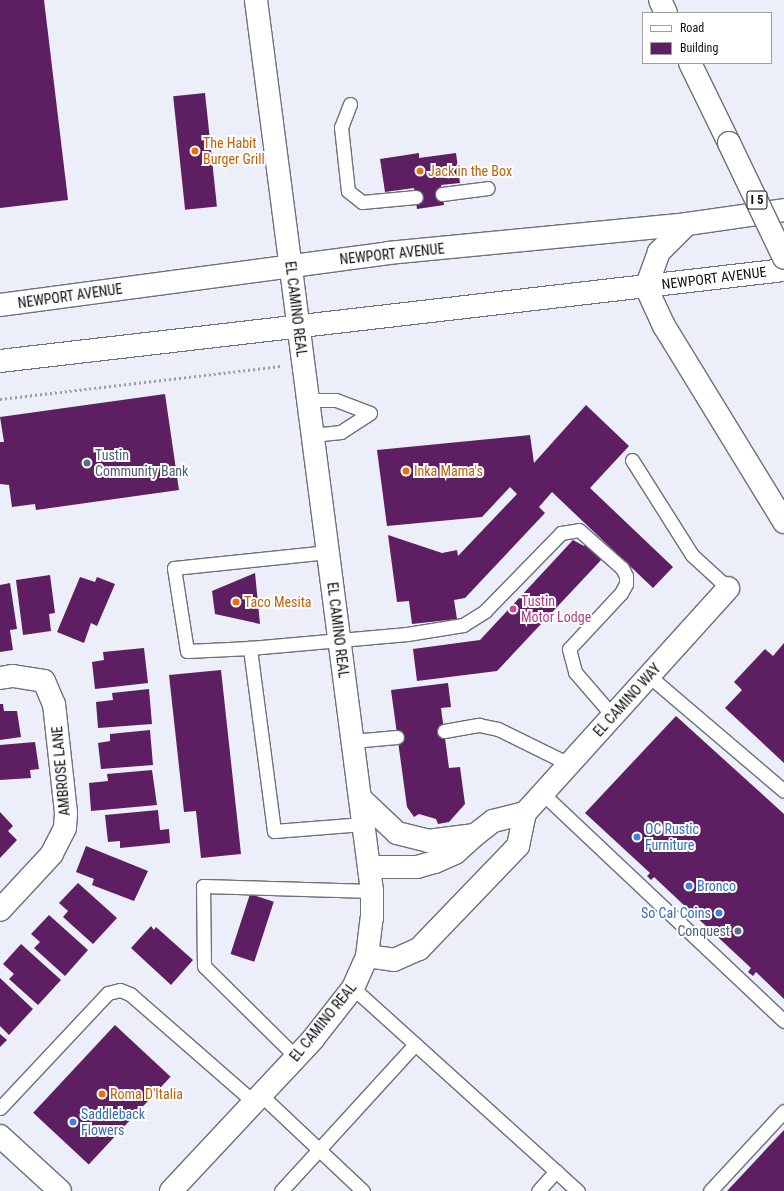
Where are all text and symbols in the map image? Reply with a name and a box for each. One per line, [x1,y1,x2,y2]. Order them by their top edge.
legend [642,12,772,64]
text: Road [680,21,704,35]
text: Building [680,41,718,55]
place label: The Habit Burger Grill [203,135,265,168]
marker: The Habit Burger Grill [190,146,200,156]
place label: Jack in the Box [428,163,512,179]
marker: Jack in the Box [415,166,425,176]
road number: I 5 [746,189,768,211]
street label: NEWPORT AVENUE [339,240,445,268]
street label: EL CAMINO REAL [282,260,310,358]
street label: NEWPORT AVENUE [661,263,767,293]
street label: NEWPORT AVENUE [17,280,123,312]
place label: Tustin Community Bank [95,447,188,480]
marker: Tustin Community Bank [82,458,92,468]
place label: Inka Mama's [414,463,483,479]
marker: Inka Mama's [401,466,411,476]
street label: EL CAMINO REAL [324,581,352,679]
place label: Tustin Motor Lodge [521,593,591,626]
place label: Taco Mesita [244,594,312,610]
marker: Taco Mesita [231,597,241,607]
marker: Tustin Motor Lodge [508,604,518,614]
street label: EL CAMINO WAY [590,660,664,740]
street label: AMBROSE LANE [49,725,73,817]
place label: OC Rustic Furniture [645,821,699,854]
marker: OC Rustic Furniture [632,832,642,842]
place label: Bronco [697,878,736,894]
marker: Bronco [684,881,694,891]
place label: So Cal Coins [641,905,711,921]
marker: So Cal Coins [714,908,724,918]
place label: Conquest [677,923,730,939]
marker: Conquest [733,926,743,936]
street label: EL CAMINO REAL [286,979,360,1065]
place label: Roma D'Italia [110,1086,183,1102]
marker: Roma D'Italia [97,1089,107,1099]
place label: Saddleback Flowers [81,1106,145,1138]
marker: Saddleback Flowers [68,1117,78,1127]

